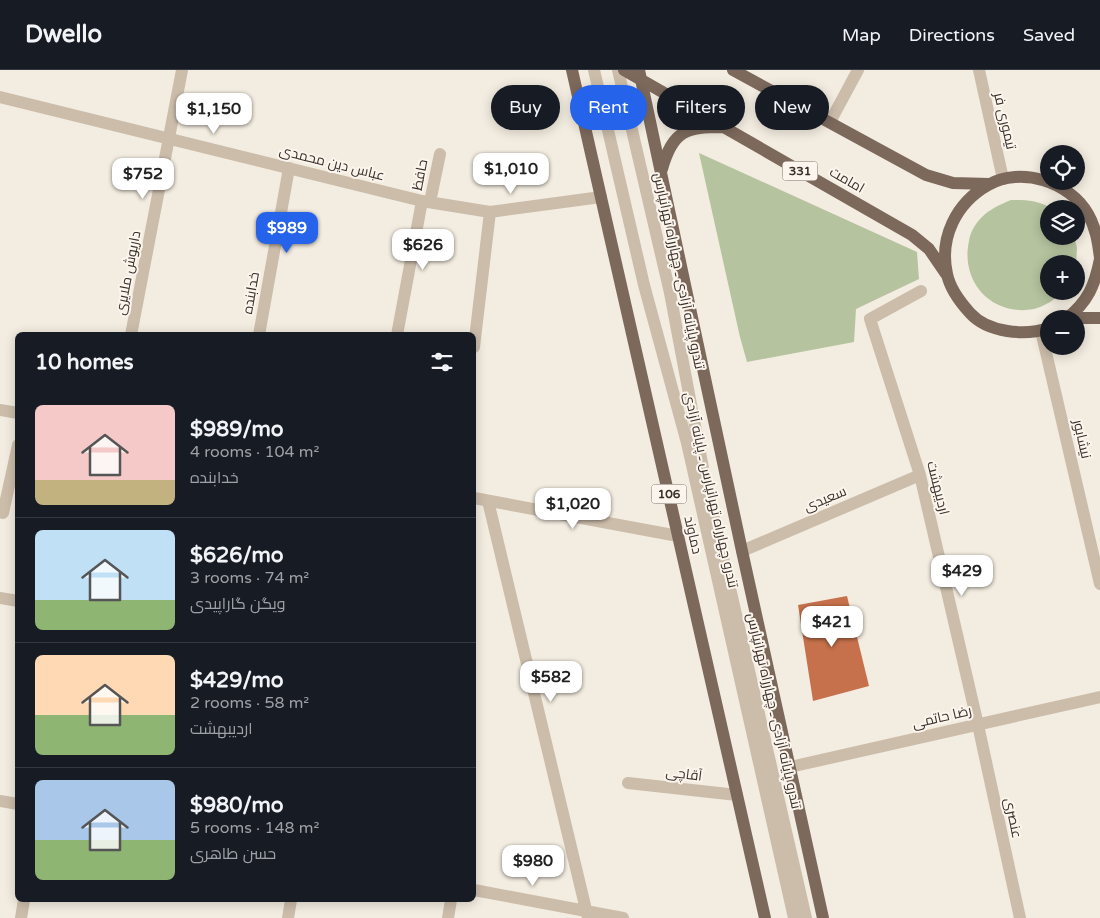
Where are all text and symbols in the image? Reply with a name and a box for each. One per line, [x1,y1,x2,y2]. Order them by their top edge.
text: Dwello [25,20,102,49]
text: Map [842,24,881,46]
text: Directions [909,24,995,46]
text: Saved [1023,24,1075,46]
chip: Buy [491,85,560,130]
chip: Rent [570,85,647,130]
chip: Filters [657,85,745,130]
chip: New [755,85,829,130]
street label: تیموری فر [990,90,1020,151]
pin: $1,150 [173,92,255,135]
text: $1,150 [187,99,241,119]
street label: عباس دین محمدی [278,142,386,184]
map controls [1040,145,1085,355]
button: locate [1040,145,1085,190]
pin: $1,010 [470,152,552,195]
pin: $752 [113,158,173,200]
street label: حافظ [409,158,431,192]
text: $1,010 [484,159,538,179]
road number: 331 [782,162,818,180]
street label: امامت [827,163,867,197]
text: $752 [123,164,163,184]
street label: تندرو پایانه آزادی ـ چهارراه تهرانپارس [649,171,708,371]
button: layers [1040,200,1085,245]
pin: $989 [257,212,317,254]
text: $989 [267,218,307,238]
pin: $626 [393,228,453,271]
street label: داریوش ملایری [111,229,145,317]
text: $626 [403,235,443,255]
button: + [1040,255,1085,300]
street label: خدابنده [239,271,263,315]
button: − [1040,310,1085,355]
icon: filters [428,348,456,376]
text: 10 homes [35,350,134,375]
street label: تندرو چهارراه تهرانپارس ـ پایانه آزادی [679,390,742,590]
text: $989/mo [190,417,284,442]
street label: نیشابور [1069,417,1095,460]
icon: home [75,425,135,485]
text: 4 rooms · 104 m² [190,442,319,462]
street label: اردیبهشت [923,459,953,517]
text: خدابنده [190,468,239,488]
street label: سعیدی [801,482,849,516]
road number: 106 [652,484,686,504]
pin: $1,020 [532,488,614,530]
text: $1,020 [546,494,600,514]
street label: دماوند [680,514,706,556]
text: $626/mo [190,543,284,568]
icon: home [75,550,135,610]
pin: $429 [932,554,992,597]
text: $429 [942,561,982,581]
text: 3 rooms · 74 m² [190,568,309,588]
text: ویگن گاراپیدی [190,594,286,614]
pin: $421 [802,606,862,648]
street label: تندرو پایانه آزادی ـ چهارراه تهرانپارس [742,611,805,811]
text: $421 [812,612,852,632]
pin: $582 [521,660,581,703]
text: $582 [531,667,571,687]
text: $429/mo [190,668,284,693]
icon: home [75,675,135,735]
text: 2 rooms · 58 m² [190,693,309,713]
street label: رضا حاتمی [911,702,973,732]
text: اردیبهشت [190,719,253,739]
street label: آقاچی [665,763,703,786]
text: $980/mo [190,793,284,818]
street label: عنصری [1000,796,1026,840]
icon: home [75,800,135,860]
text: 5 rooms · 148 m² [190,818,319,838]
text: حسن طاهری [190,844,276,864]
pin: $980 [503,844,563,887]
text: $980 [513,851,553,871]

